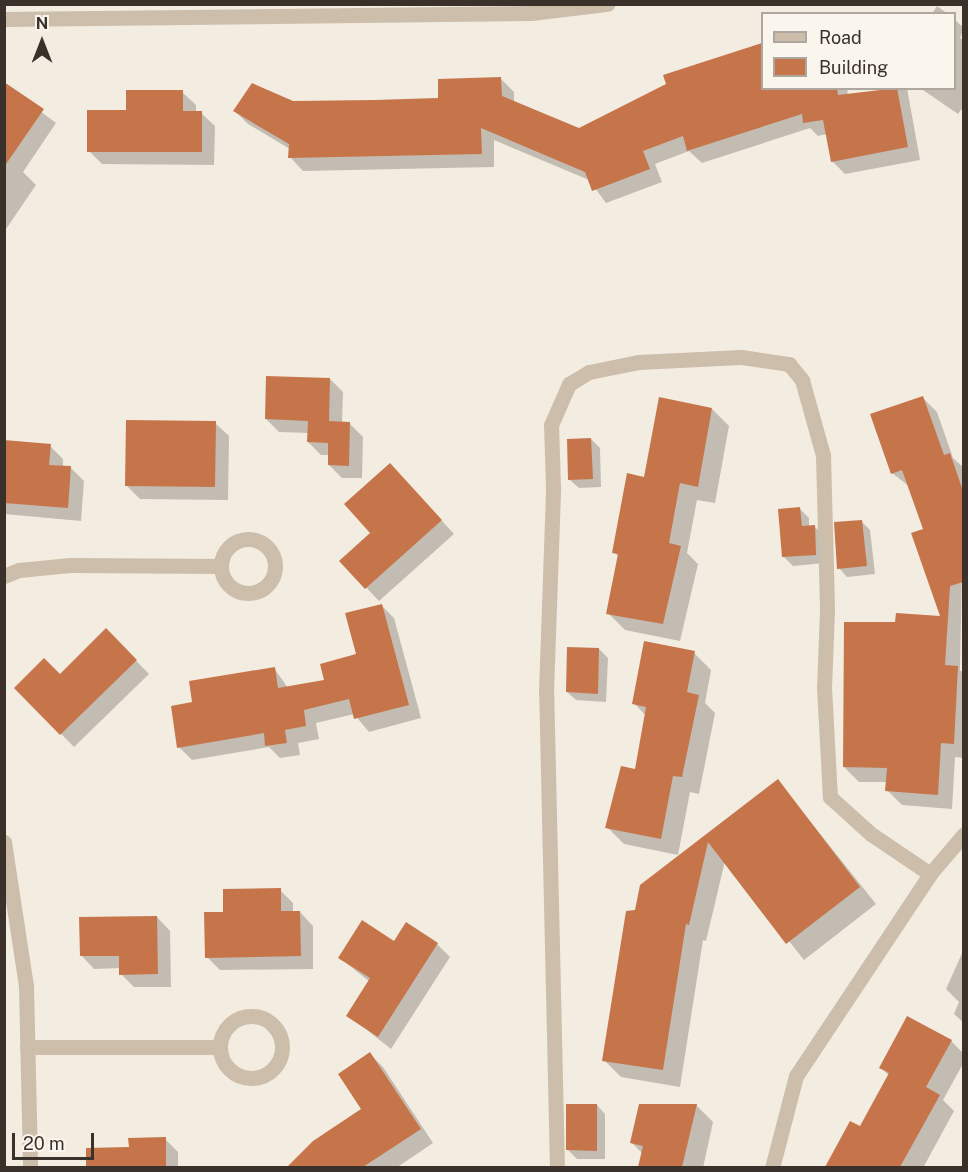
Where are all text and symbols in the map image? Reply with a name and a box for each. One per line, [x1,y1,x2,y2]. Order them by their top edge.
north arrow [12,12,72,72]
legend [761,12,956,90]
text: N [36,14,48,33]
text: Road [819,27,862,48]
text: Building [819,57,888,78]
scale bar [15,1121,98,1159]
text: 20 m [23,1133,65,1154]

